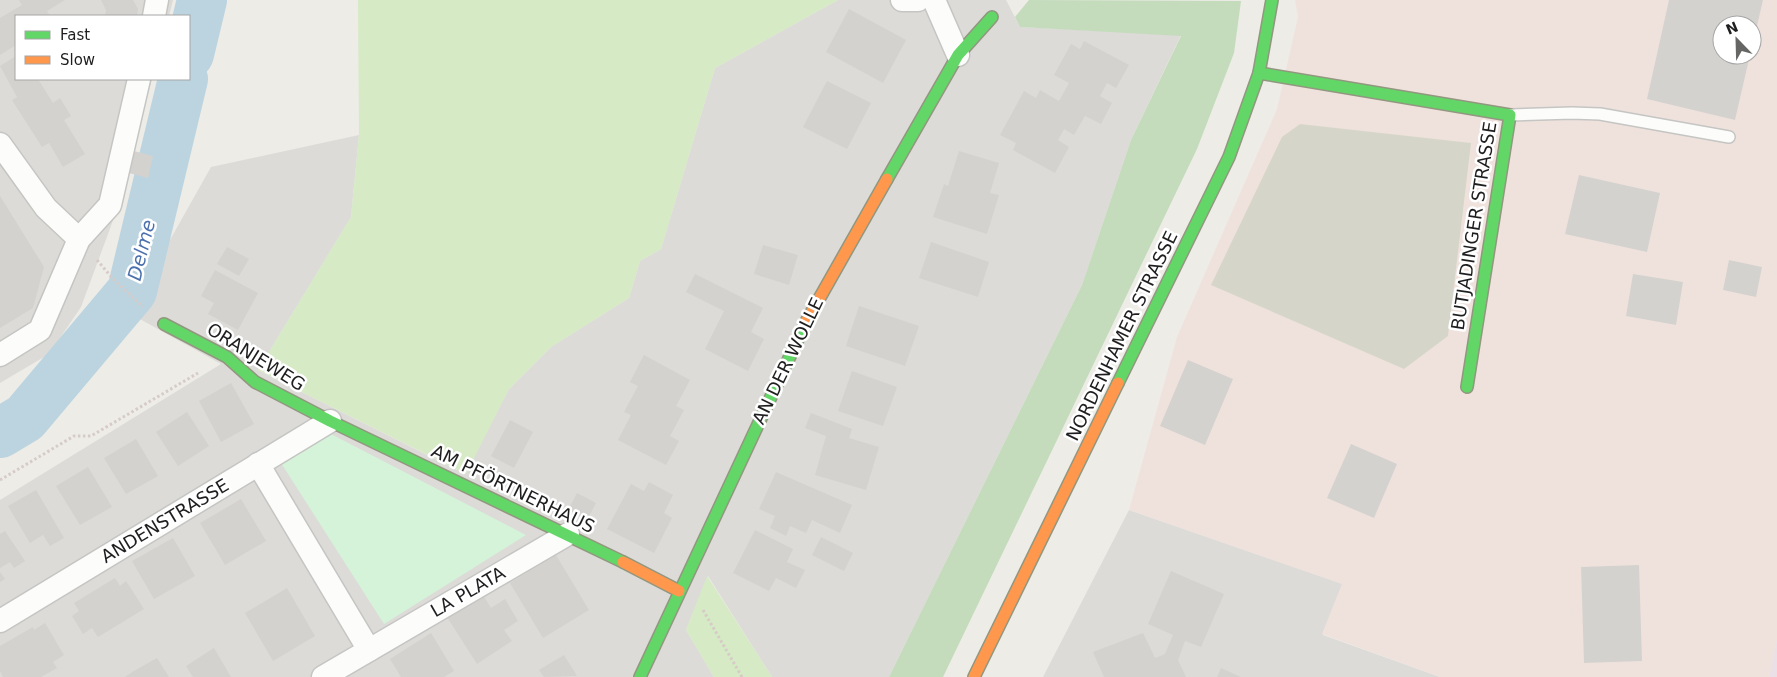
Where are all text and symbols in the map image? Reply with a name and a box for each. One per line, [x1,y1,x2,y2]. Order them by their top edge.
legend [15,15,190,80]
north arrow [1712,15,1762,65]
text: N [1723,18,1740,38]
text: Fast [60,26,90,44]
text: Slow [60,51,95,69]
street label: BUTJADINGER STRASSE [1447,120,1500,332]
water label: Delme [123,217,159,283]
street label: NORDENHAMER STRASSE [1062,228,1182,444]
street label: AN DER WOLLE [748,294,827,428]
street label: ORANJEWEG [203,318,309,395]
street label: AM PFÖRTNERHAUS [428,440,598,537]
street label: ANDENSTRASSE [97,474,232,567]
street label: LA PLATA [427,561,509,621]

